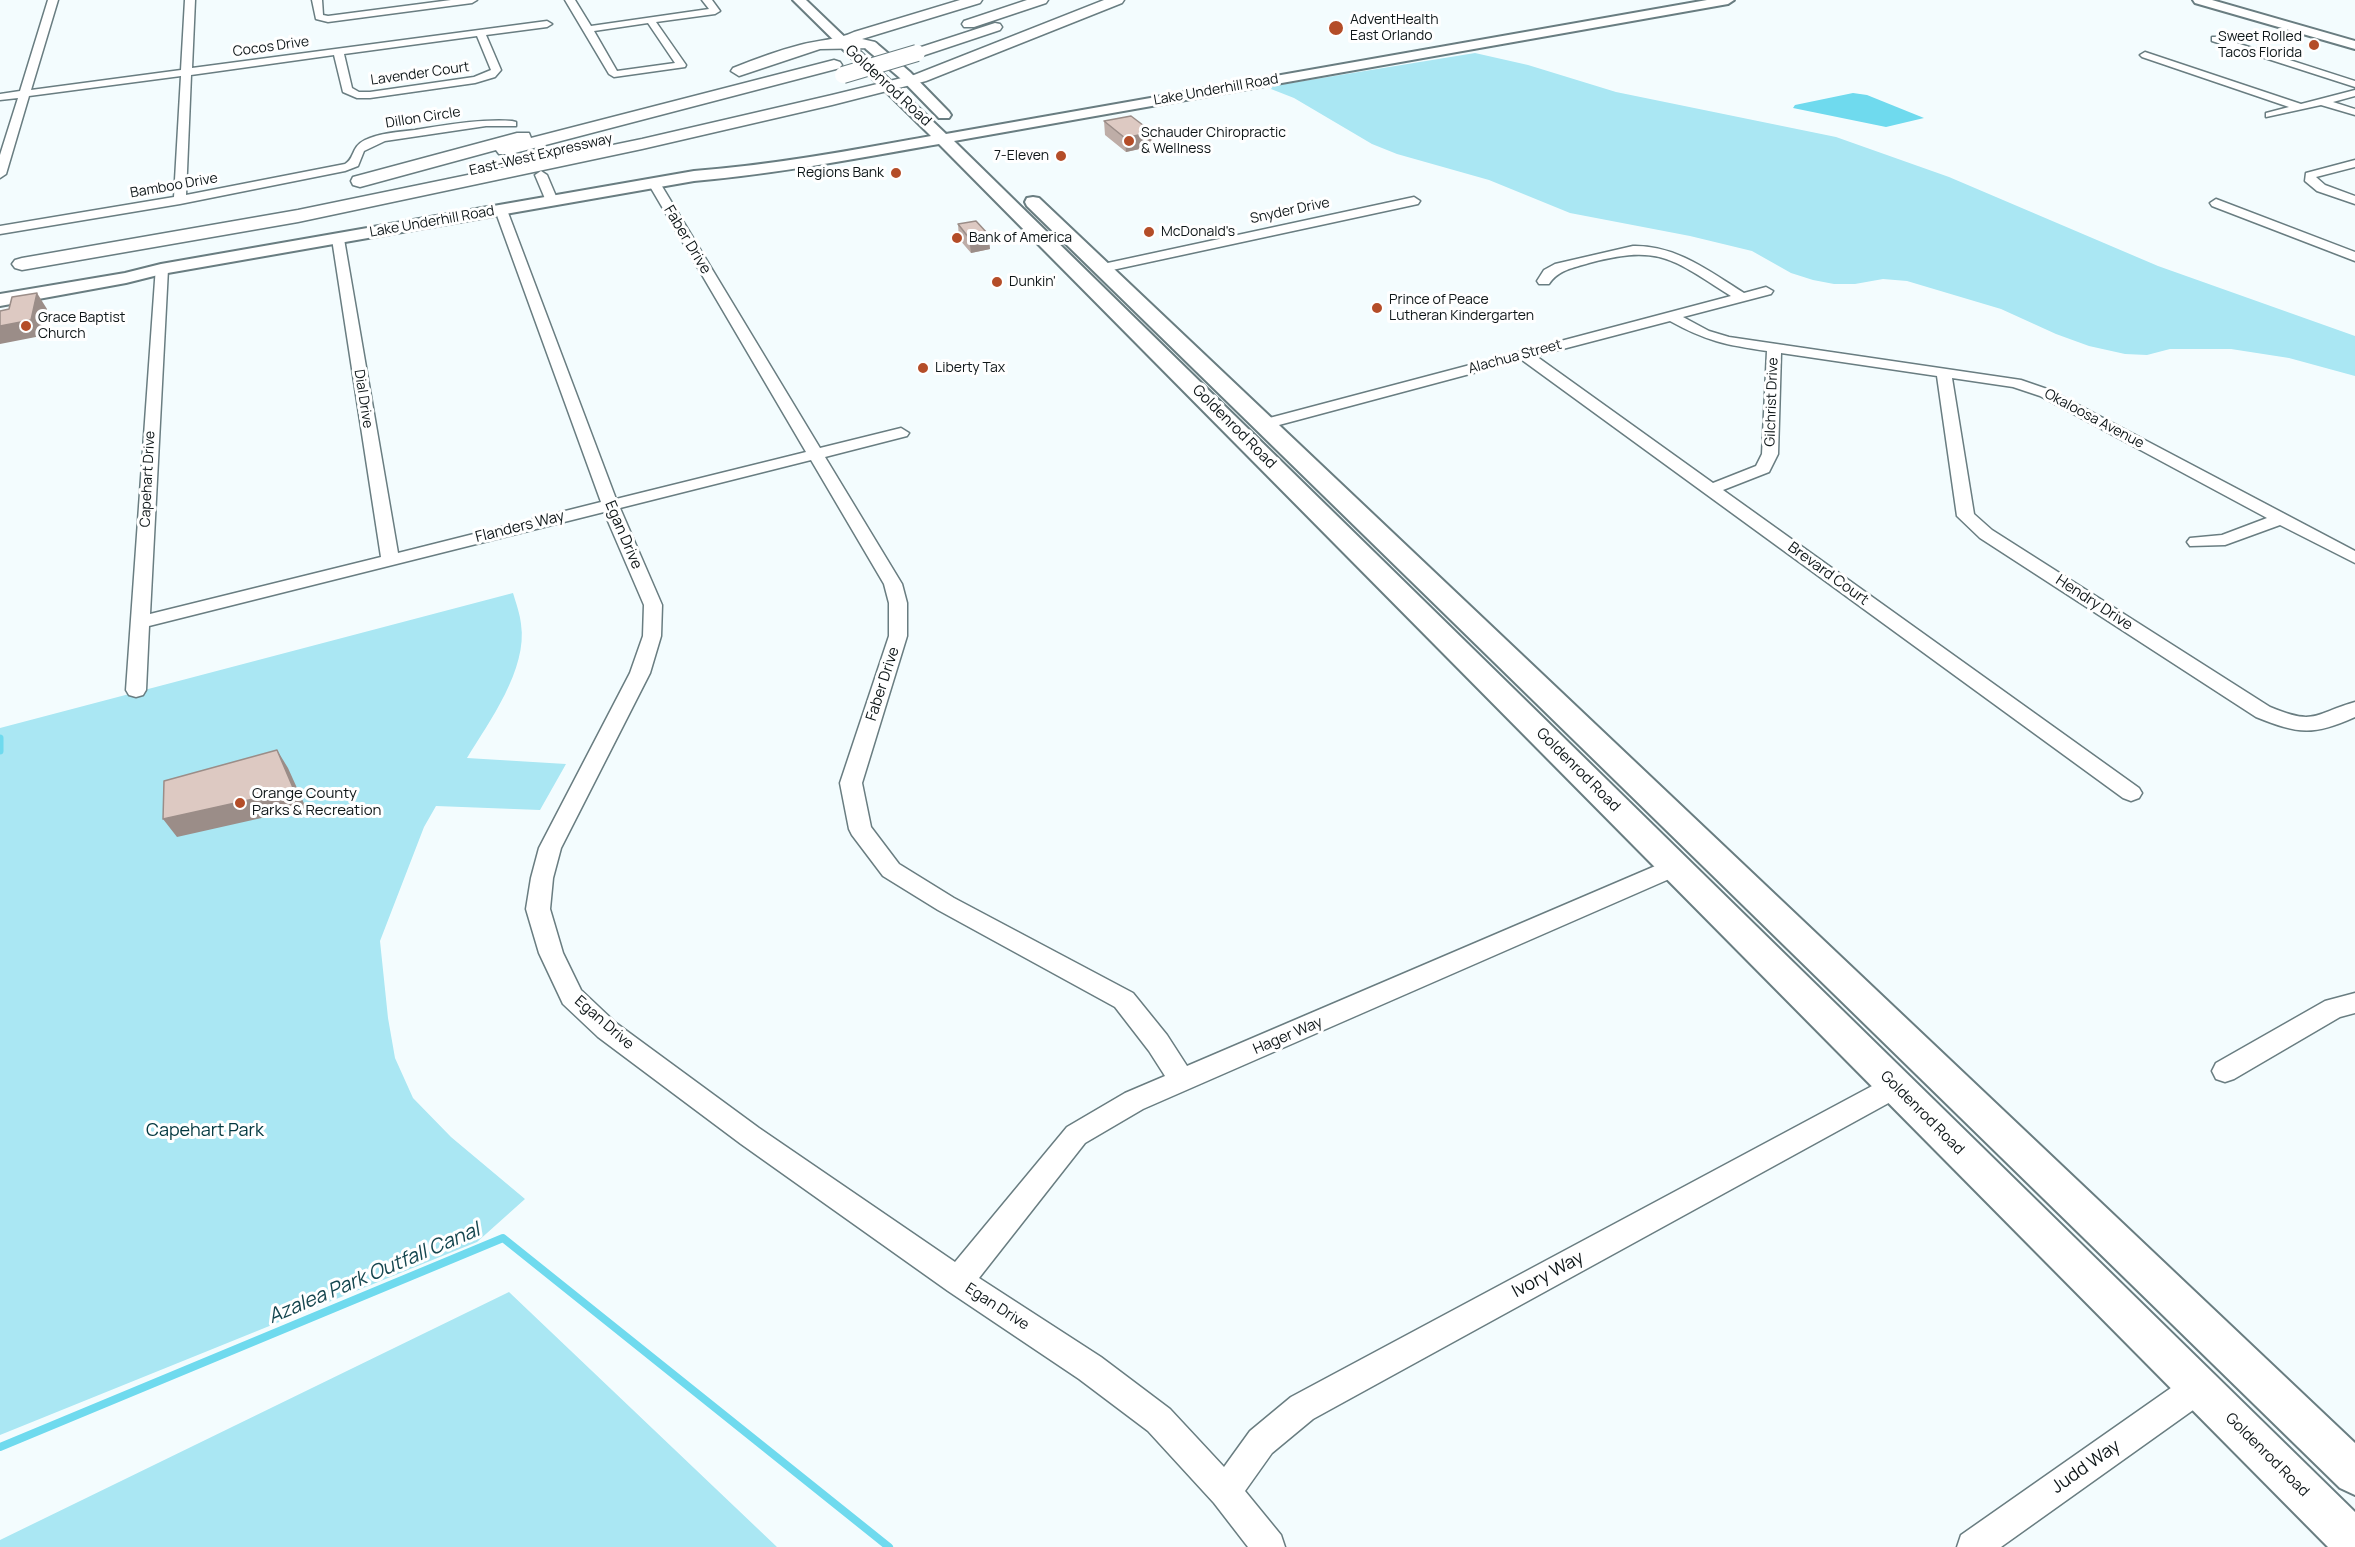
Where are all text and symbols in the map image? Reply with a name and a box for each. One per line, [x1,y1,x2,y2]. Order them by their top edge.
place label: AdventHealth East Orlando [1350,12,1438,44]
marker: AdventHealth East Orlando [1327,19,1345,37]
place label: Sweet Rolled Tacos Florida [2218,29,2302,62]
street label: Cocos Drive [232,33,310,61]
marker: Sweet Rolled Tacos Florida [2307,38,2321,52]
street label: Goldenrod Road [841,42,935,130]
street label: Lavender Court [370,59,470,89]
street label: Lake Underhill Road [1152,71,1280,109]
street label: Dillon Circle [384,104,462,132]
place label: Schauder Chiropractic & Wellness [1141,125,1286,158]
street label: East-West Expressway [468,130,614,180]
marker: Schauder Chiropractic & Wellness [1122,134,1136,148]
place label: 7-Eleven [994,148,1049,164]
marker: 7-Eleven [1054,149,1068,163]
place label: Regions Bank [797,165,884,181]
marker: Regions Bank [889,166,903,180]
street label: Bamboo Drive [129,170,219,202]
street label: Snyder Drive [1249,194,1331,228]
street label: Faber Drive [660,202,714,278]
street label: Lake Underhill Road [368,203,496,241]
place label: McDonald's [1161,224,1235,240]
marker: McDonald's [1142,225,1156,239]
place label: Bank of America [969,230,1072,246]
marker: Bank of America [950,231,964,245]
place label: Dunkin' [1009,274,1056,290]
marker: Dunkin' [990,275,1004,289]
place label: Prince of Peace Lutheran Kindergarten [1389,292,1534,324]
marker: Prince of Peace Lutheran Kindergarten [1370,301,1384,315]
place label: Grace Baptist Church [38,310,125,342]
marker: Grace Baptist Church [19,319,33,333]
street label: Alachua Street [1466,336,1564,378]
street label: Gilchrist Drive [1762,357,1782,447]
place label: Liberty Tax [935,360,1005,376]
marker: Liberty Tax [916,361,930,375]
street label: Dial Drive [350,368,376,430]
street label: Goldenrod Road [1188,381,1280,473]
street label: Okaloosa Avenue [2041,386,2147,452]
street label: Capehart Drive [137,430,159,528]
street label: Egan Drive [601,498,645,572]
street label: Flanders Way [474,507,566,547]
street label: Brevard Court [1784,539,1872,609]
street label: Hendry Drive [2052,572,2136,634]
street label: Faber Drive [863,645,903,723]
street label: Goldenrod Road [1532,724,1624,816]
place label: Orange County Parks & Recreation [252,785,381,820]
marker: Orange County Parks & Recreation [233,796,247,810]
street label: Egan Drive [571,992,637,1054]
street label: Hager Way [1251,1013,1325,1059]
street label: Goldenrod Road [1876,1067,1968,1159]
park label: Capehart Park [146,1120,264,1142]
water label: Azalea Park Outfall Canal [265,1218,483,1330]
street label: Ivory Way [1508,1247,1588,1303]
street label: Egan Drive [962,1280,1032,1334]
street label: Goldenrod Road [2221,1409,2313,1501]
street label: Judd Way [2047,1436,2125,1498]

